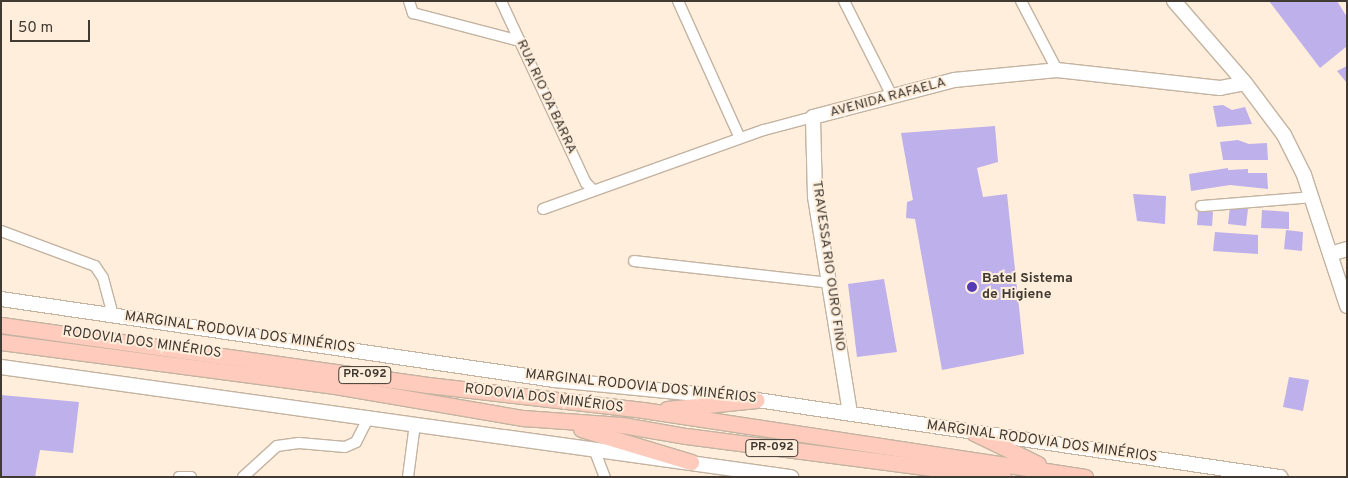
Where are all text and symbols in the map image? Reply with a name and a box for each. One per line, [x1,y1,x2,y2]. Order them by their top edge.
scale bar [12,10,92,42]
text: 50 m [18,19,53,38]
street label: RUA RIO DA BARRA [512,37,580,157]
street label: AVENIDA RAFAELA [828,74,948,122]
street label: TRAVESSA RIO OURO FINO [808,179,848,353]
place label: Batel Sistema de Higiene [982,271,1073,304]
marker: Batel Sistema de Higiene [966,281,978,293]
street label: MARGINAL RODOVIA DOS MINÉRIOS [123,308,357,358]
street label: RODOVIA DOS MINÉRIOS [61,324,223,362]
road number: PR-092 [338,366,392,384]
street label: MARGINAL RODOVIA DOS MINÉRIOS [524,366,758,408]
street label: RODOVIA DOS MINÉRIOS [463,381,625,417]
street label: MARGINAL RODOVIA DOS MINÉRIOS [925,417,1159,467]
road number: PR-092 [744,438,800,458]

